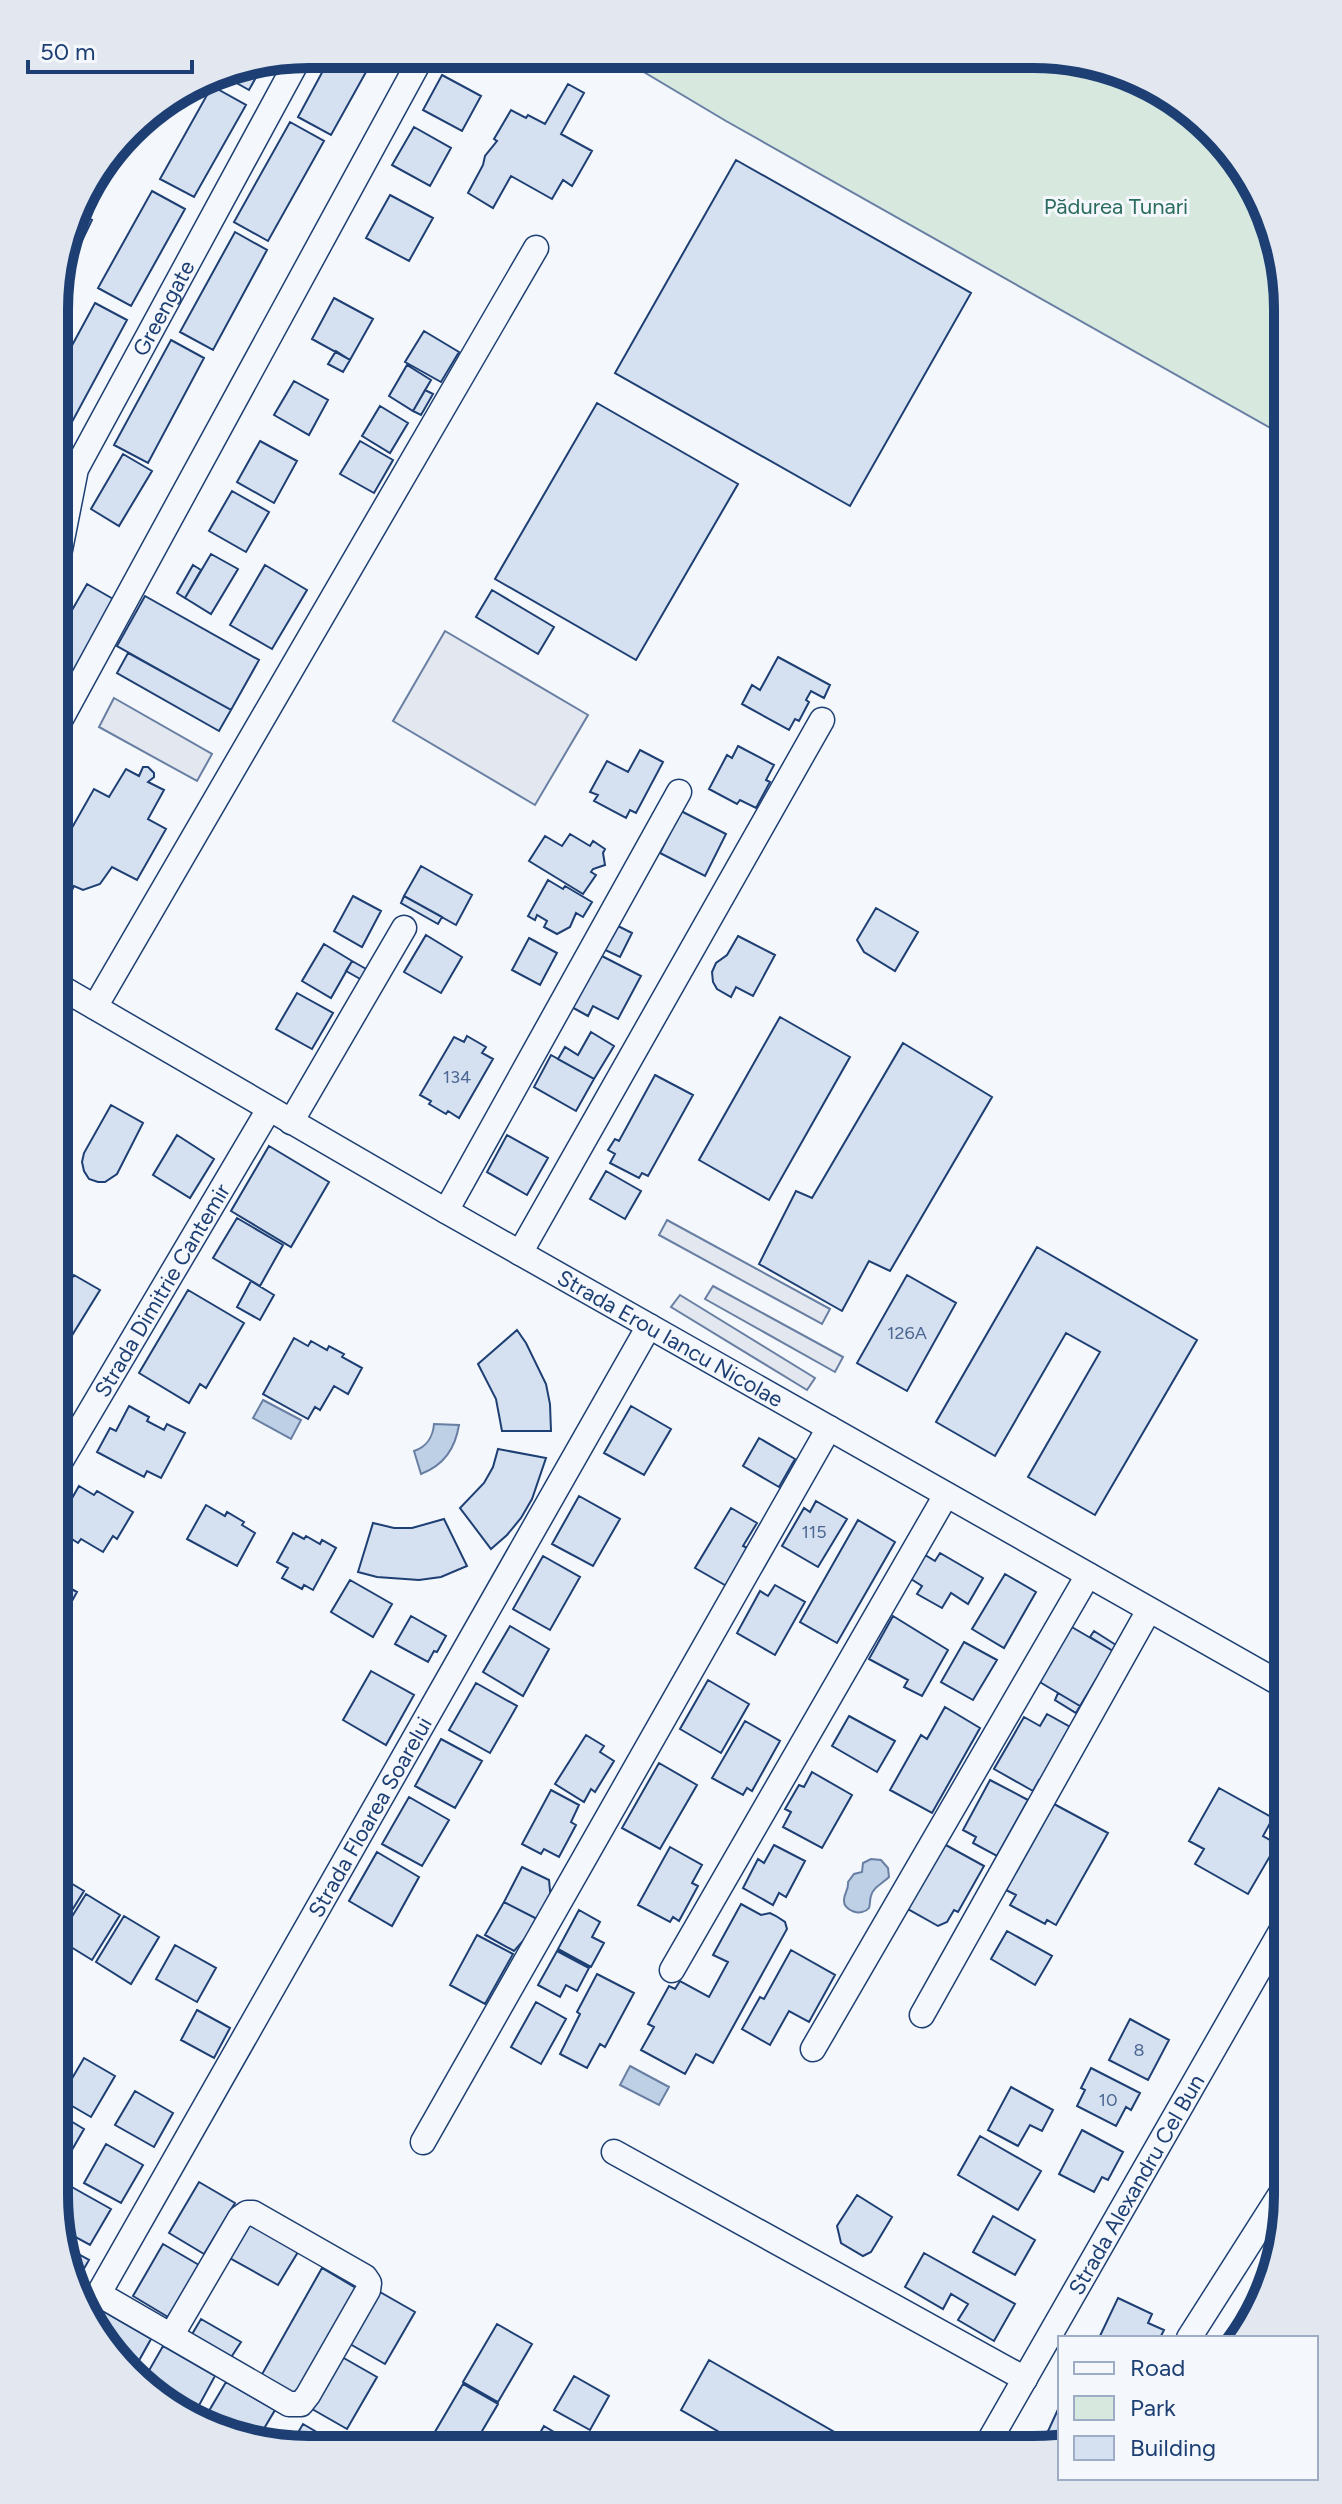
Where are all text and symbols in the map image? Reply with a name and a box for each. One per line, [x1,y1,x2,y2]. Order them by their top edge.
scale bar [28,24,192,74]
text: 50 m [40,37,96,66]
park label: Pădurea Tunari [1044,193,1188,220]
street label: Greengate [127,256,201,361]
house number: 134 [443,1066,471,1088]
street label: Strada Dimitrie Cantemir [89,1178,236,1402]
street label: Strada Erou Iancu Nicolae [553,1264,788,1413]
house number: 126A [887,1322,927,1344]
house number: 115 [801,1521,827,1543]
street label: Strada Floarea Soarelui [303,1712,438,1922]
house number: 8 [1133,2039,1145,2061]
street label: Strada Alexandru Cel Bun [1063,2070,1210,2300]
house number: 10 [1099,2089,1117,2111]
legend [1058,2336,1318,2480]
text: Road [1130,2353,1185,2382]
text: Park [1130,2393,1176,2422]
text: Building [1130,2433,1216,2462]

